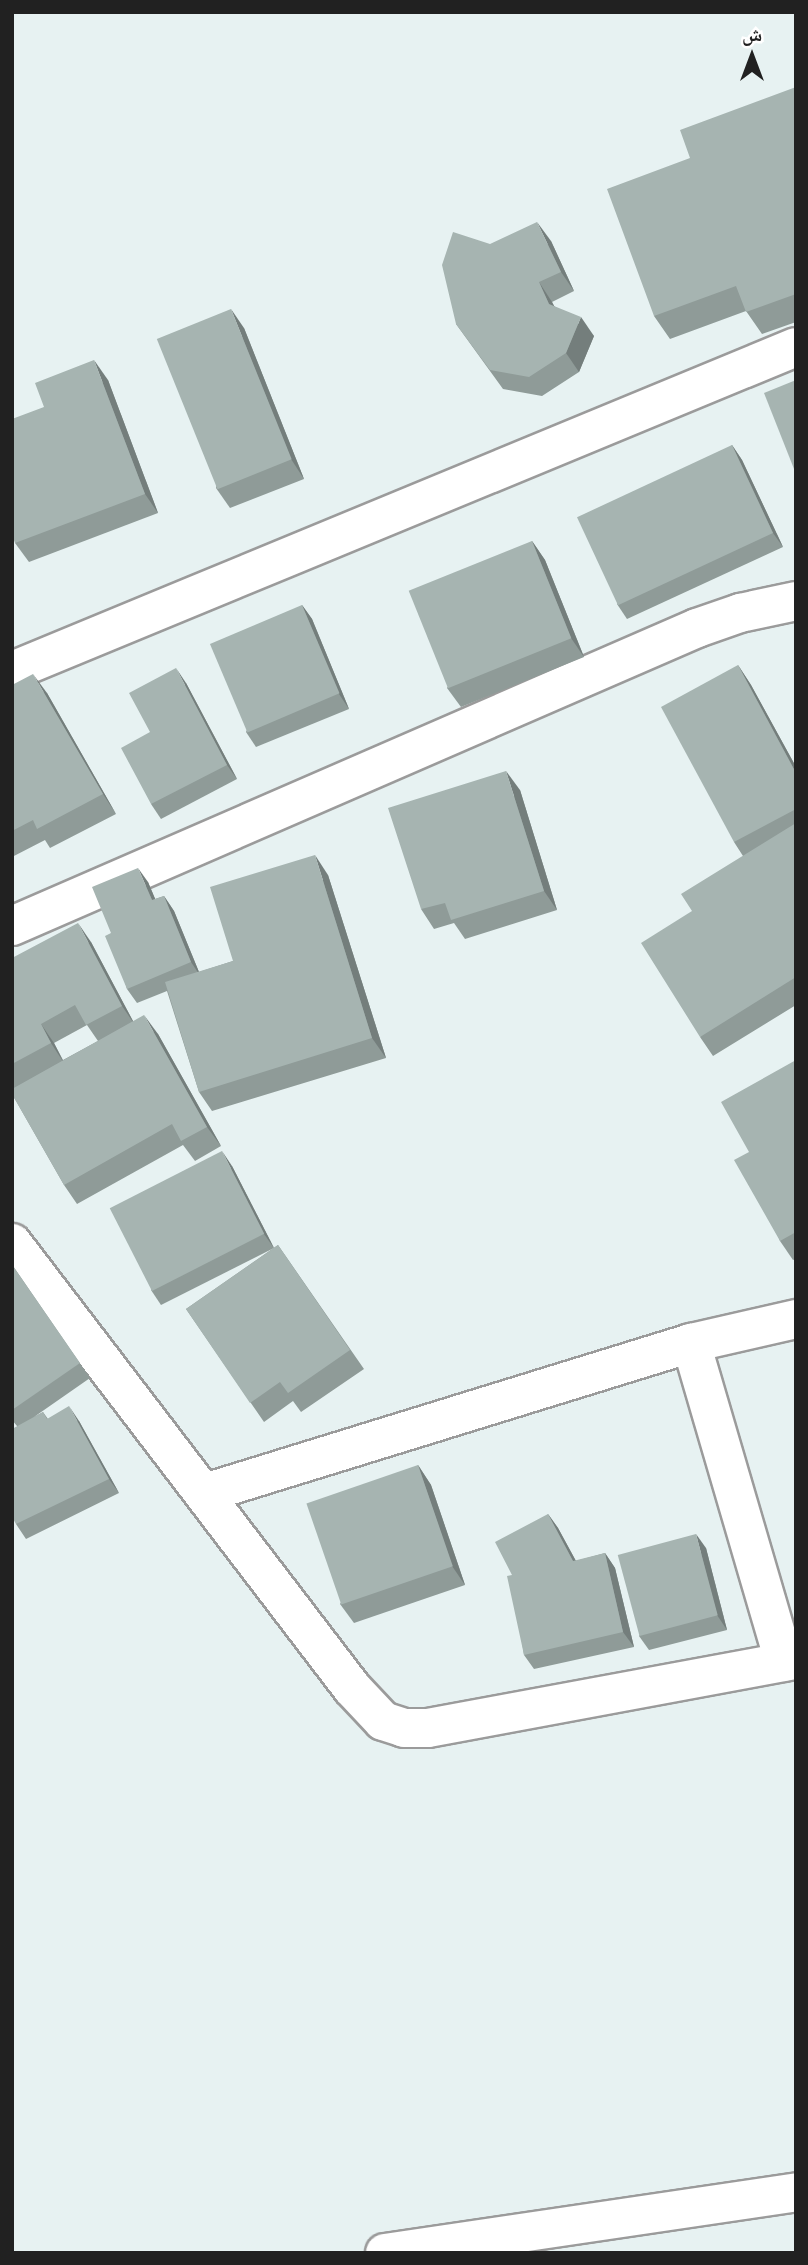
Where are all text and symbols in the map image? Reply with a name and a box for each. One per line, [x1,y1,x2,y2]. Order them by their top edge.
north arrow [717,21,787,91]
text: ش [742,23,762,46]

